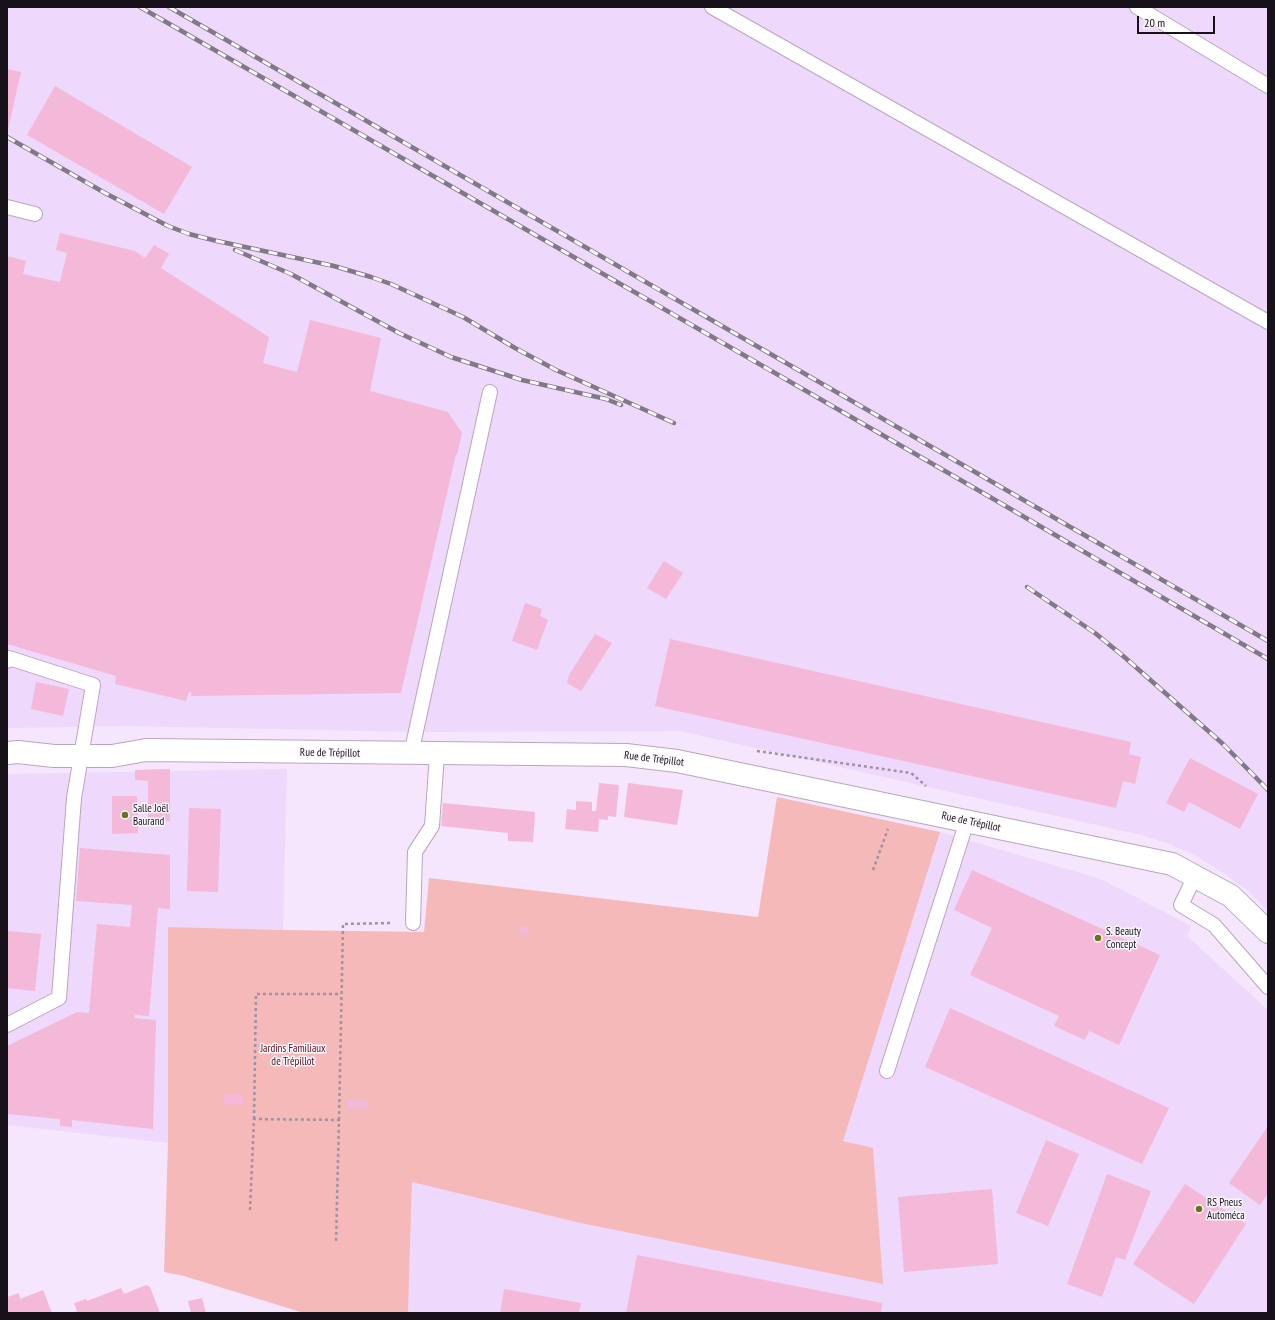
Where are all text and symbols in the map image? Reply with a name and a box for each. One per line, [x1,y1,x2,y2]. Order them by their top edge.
scale bar [1139,8,1217,34]
text: 20 m [1144,15,1165,30]
street label: Rue de Trépillot [300,746,360,760]
street label: Rue de Trépillot [623,749,685,769]
place label: Salle Joël Baurand [133,802,169,828]
street label: Rue de Trépillot [940,809,1002,835]
marker: Salle Joël Baurand [120,810,130,820]
place label: S. Beauty Concept [1106,925,1141,951]
marker: S. Beauty Concept [1093,933,1103,943]
park label: Jardins Familiaux de Trépillot [260,1042,326,1068]
place label: RS Pneus Automéca [1207,1196,1245,1222]
marker: RS Pneus Automéca [1194,1204,1204,1214]

